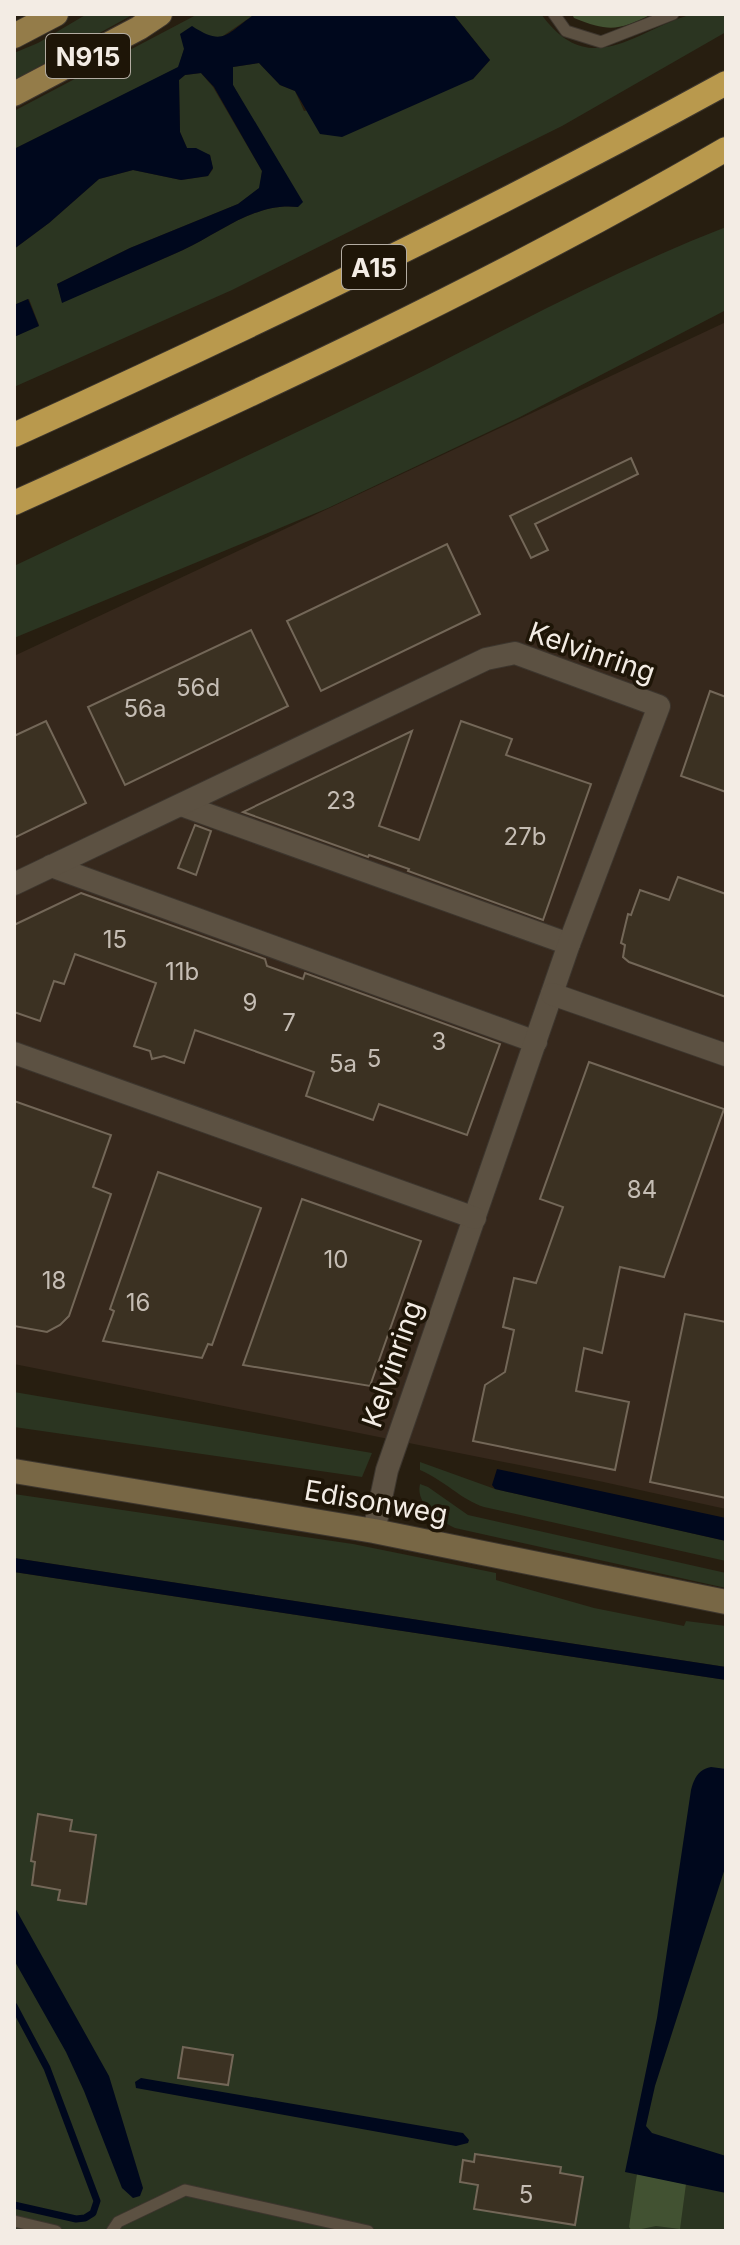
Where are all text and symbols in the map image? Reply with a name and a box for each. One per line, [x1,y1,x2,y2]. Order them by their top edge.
road number: N915 [46,34,130,78]
road number: A15 [342,245,406,289]
street label: Kelvinring [524,615,660,689]
house number: 56d [176,673,220,702]
house number: 56a [124,694,166,723]
house number: 23 [326,786,356,815]
house number: 27b [504,822,546,851]
house number: 15 [103,925,127,954]
house number: 11b [165,957,199,986]
house number: 9 [243,988,257,1017]
house number: 7 [282,1008,296,1037]
house number: 3 [432,1027,446,1056]
house number: 5 [367,1044,381,1073]
house number: 5a [329,1049,357,1078]
house number: 84 [627,1175,657,1204]
house number: 10 [324,1245,348,1274]
house number: 18 [42,1266,66,1295]
house number: 16 [126,1288,150,1317]
street label: Kelvinring [355,1296,429,1432]
street label: Edisonweg [302,1473,450,1531]
house number: 5 [519,2180,533,2209]

